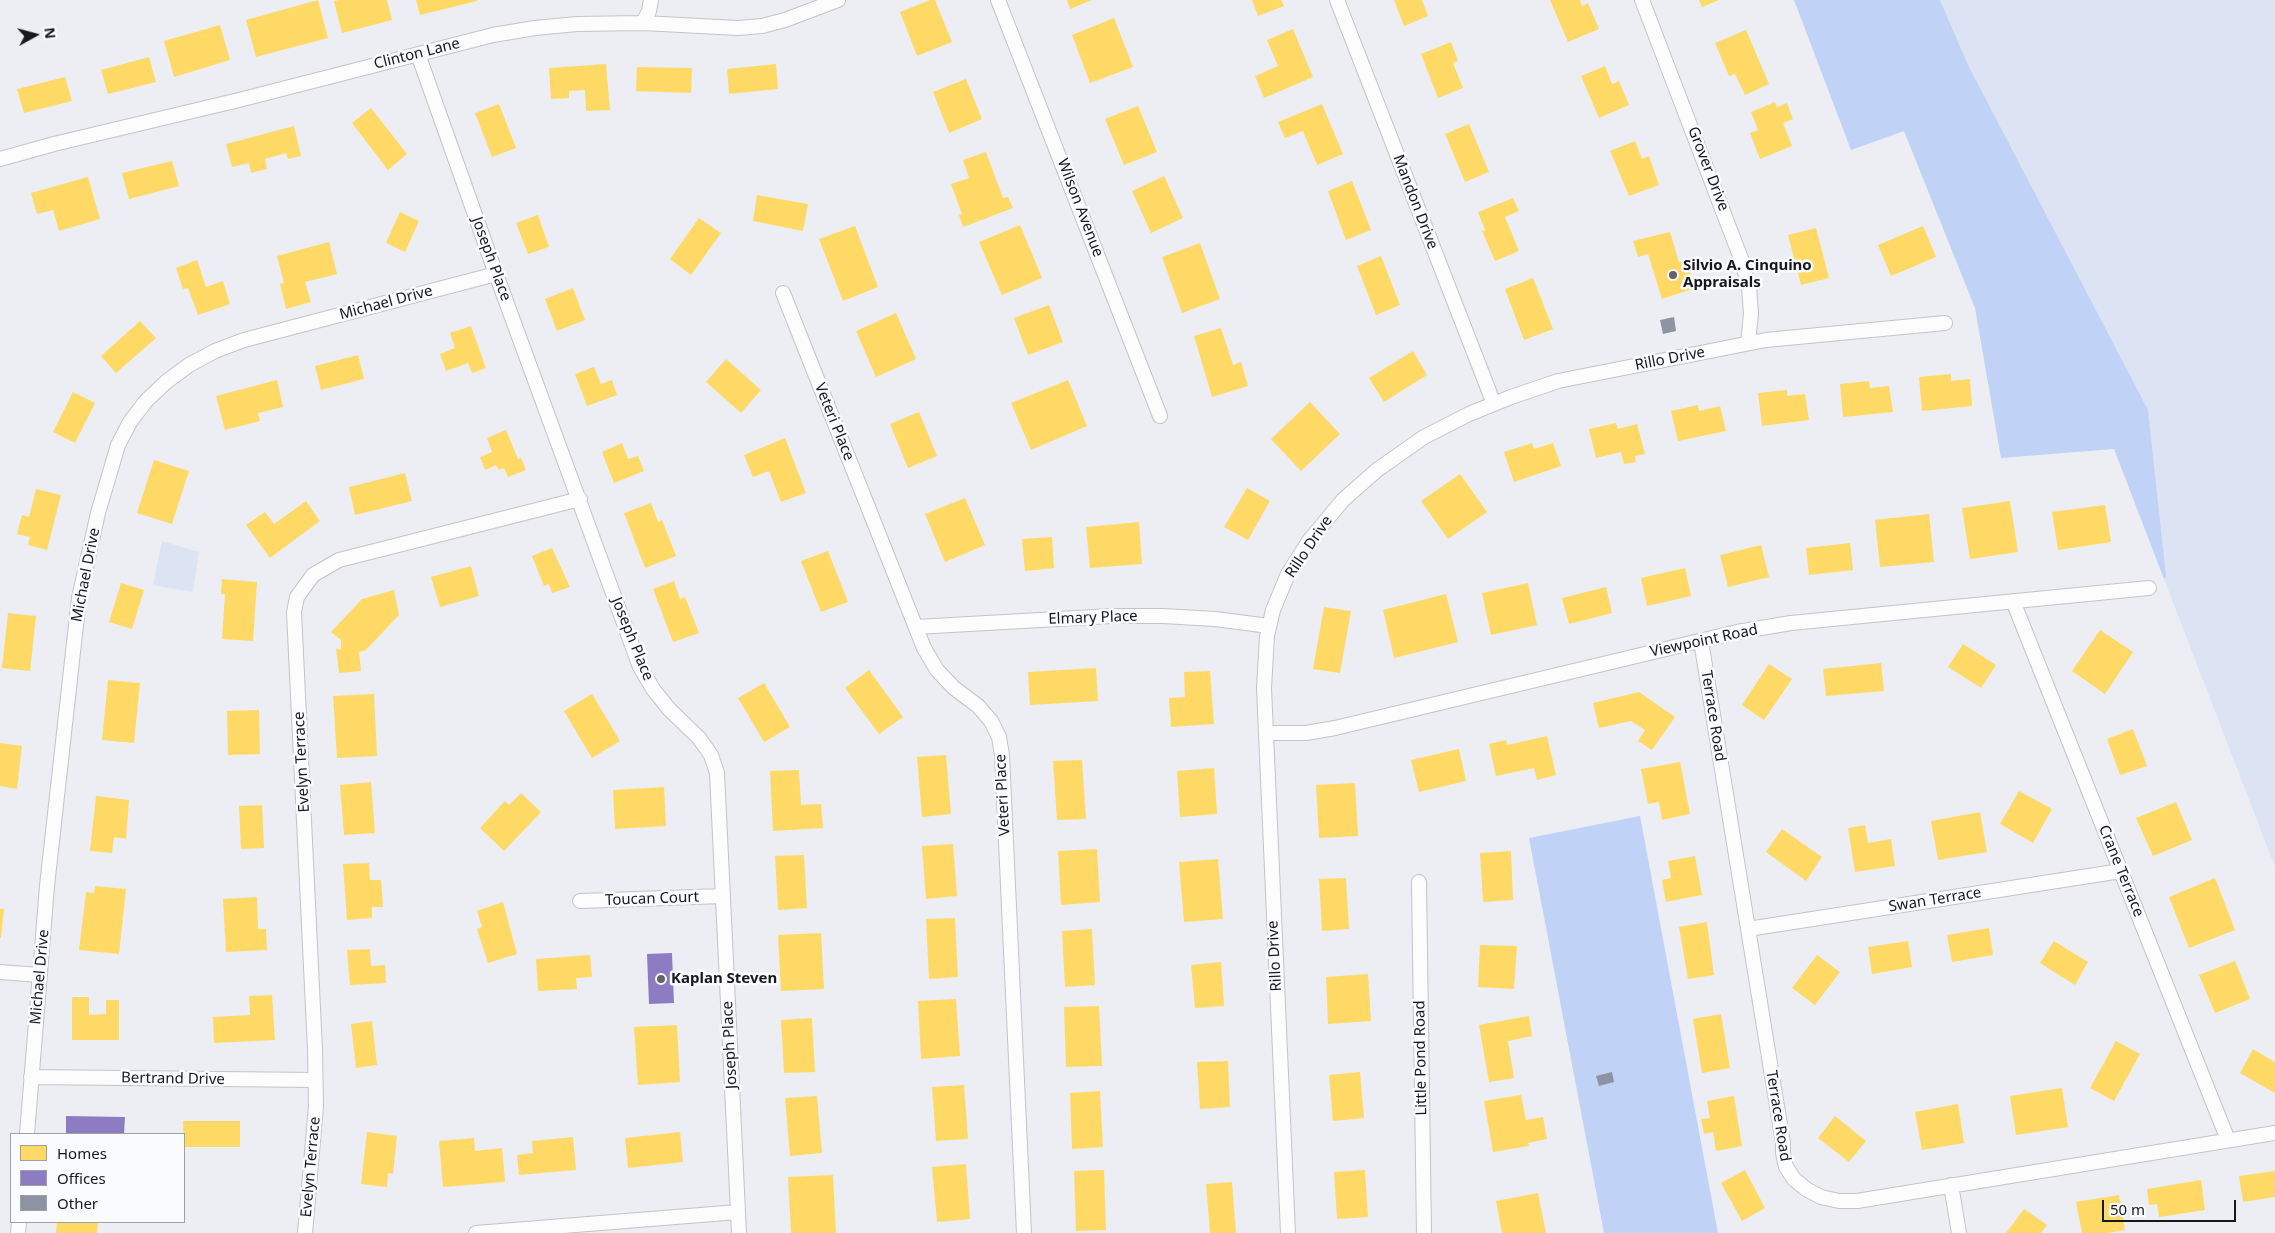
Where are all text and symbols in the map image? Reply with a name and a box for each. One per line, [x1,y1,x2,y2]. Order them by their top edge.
north arrow [10,10,60,60]
text: N [40,26,61,40]
street label: Clinton Lane [372,35,462,73]
street label: Grover Drive [1684,124,1732,214]
street label: Mandon Drive [1389,152,1441,252]
street label: Wilson Avenue [1053,156,1107,260]
street label: Joseph Place [467,214,515,304]
place label: Silvio A. Cinquino Appraisals [1683,257,1812,292]
marker: Silvio A. Cinquino Appraisals [1667,269,1679,281]
street label: Michael Drive [337,282,435,324]
street label: Rillo Drive [1633,343,1707,375]
street label: Veteri Place [810,381,858,463]
street label: Rillo Drive [1282,513,1336,581]
street label: Michael Drive [68,526,104,624]
street label: Joseph Place [607,595,657,683]
street label: Elmary Place [1048,607,1138,629]
street label: Viewpoint Road [1649,621,1759,661]
street label: Terrace Road [1697,669,1729,763]
street label: Evelyn Terrace [290,711,314,813]
street label: Veteri Place [992,754,1014,836]
street label: Crane Terrace [2094,823,2148,919]
street label: Swan Terrace [1887,884,1983,916]
street label: Toucan Court [605,888,699,910]
street label: Rillo Drive [1264,920,1286,992]
street label: Michael Drive [27,929,53,1025]
place label: Kaplan Steven [671,970,777,988]
marker: Kaplan Steven [655,973,667,985]
street label: Joseph Place [719,1000,741,1090]
street label: Little Pond Road [1411,1000,1431,1116]
street label: Bertrand Drive [121,1069,225,1089]
street label: Terrace Road [1762,1069,1794,1163]
street label: Evelyn Terrace [298,1116,324,1218]
legend [10,1133,185,1223]
text: Homes [57,1143,107,1163]
text: Offices [57,1168,106,1188]
scale bar [2105,1190,2239,1222]
text: Other [57,1193,98,1213]
text: 50 m [2110,1199,2145,1219]

